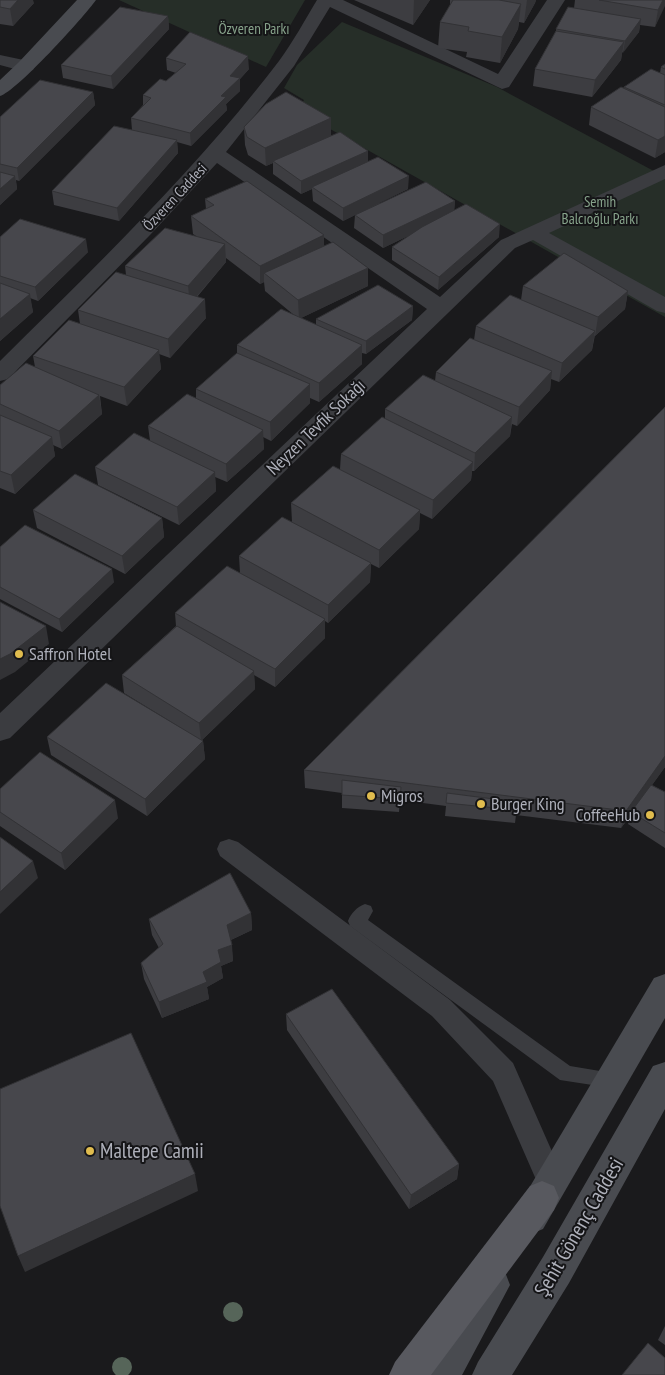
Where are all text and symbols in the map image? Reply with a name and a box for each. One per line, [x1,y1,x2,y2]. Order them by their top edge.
park label: Özveren Parkı [219,19,289,38]
street label: Özveren Caddesi [139,159,211,234]
park label: Semih Balcıoğlu Parkı [562,192,638,228]
street label: Neyzen Tevfik Sokağı [262,374,370,479]
place label: Saffron Hotel [29,642,112,665]
marker: Saffron Hotel [13,648,25,660]
place label: Migros [381,784,423,807]
marker: Migros [365,790,377,802]
place label: Burger King [491,792,565,815]
marker: Burger King [475,798,487,810]
place label: CoffeeHub [576,803,640,826]
marker: CoffeeHub [644,809,656,821]
place label: Maltepe Camii [100,1137,204,1164]
marker: Maltepe Camii [84,1145,96,1157]
street label: Şehit Gönenç Caddesi [528,1152,629,1301]

